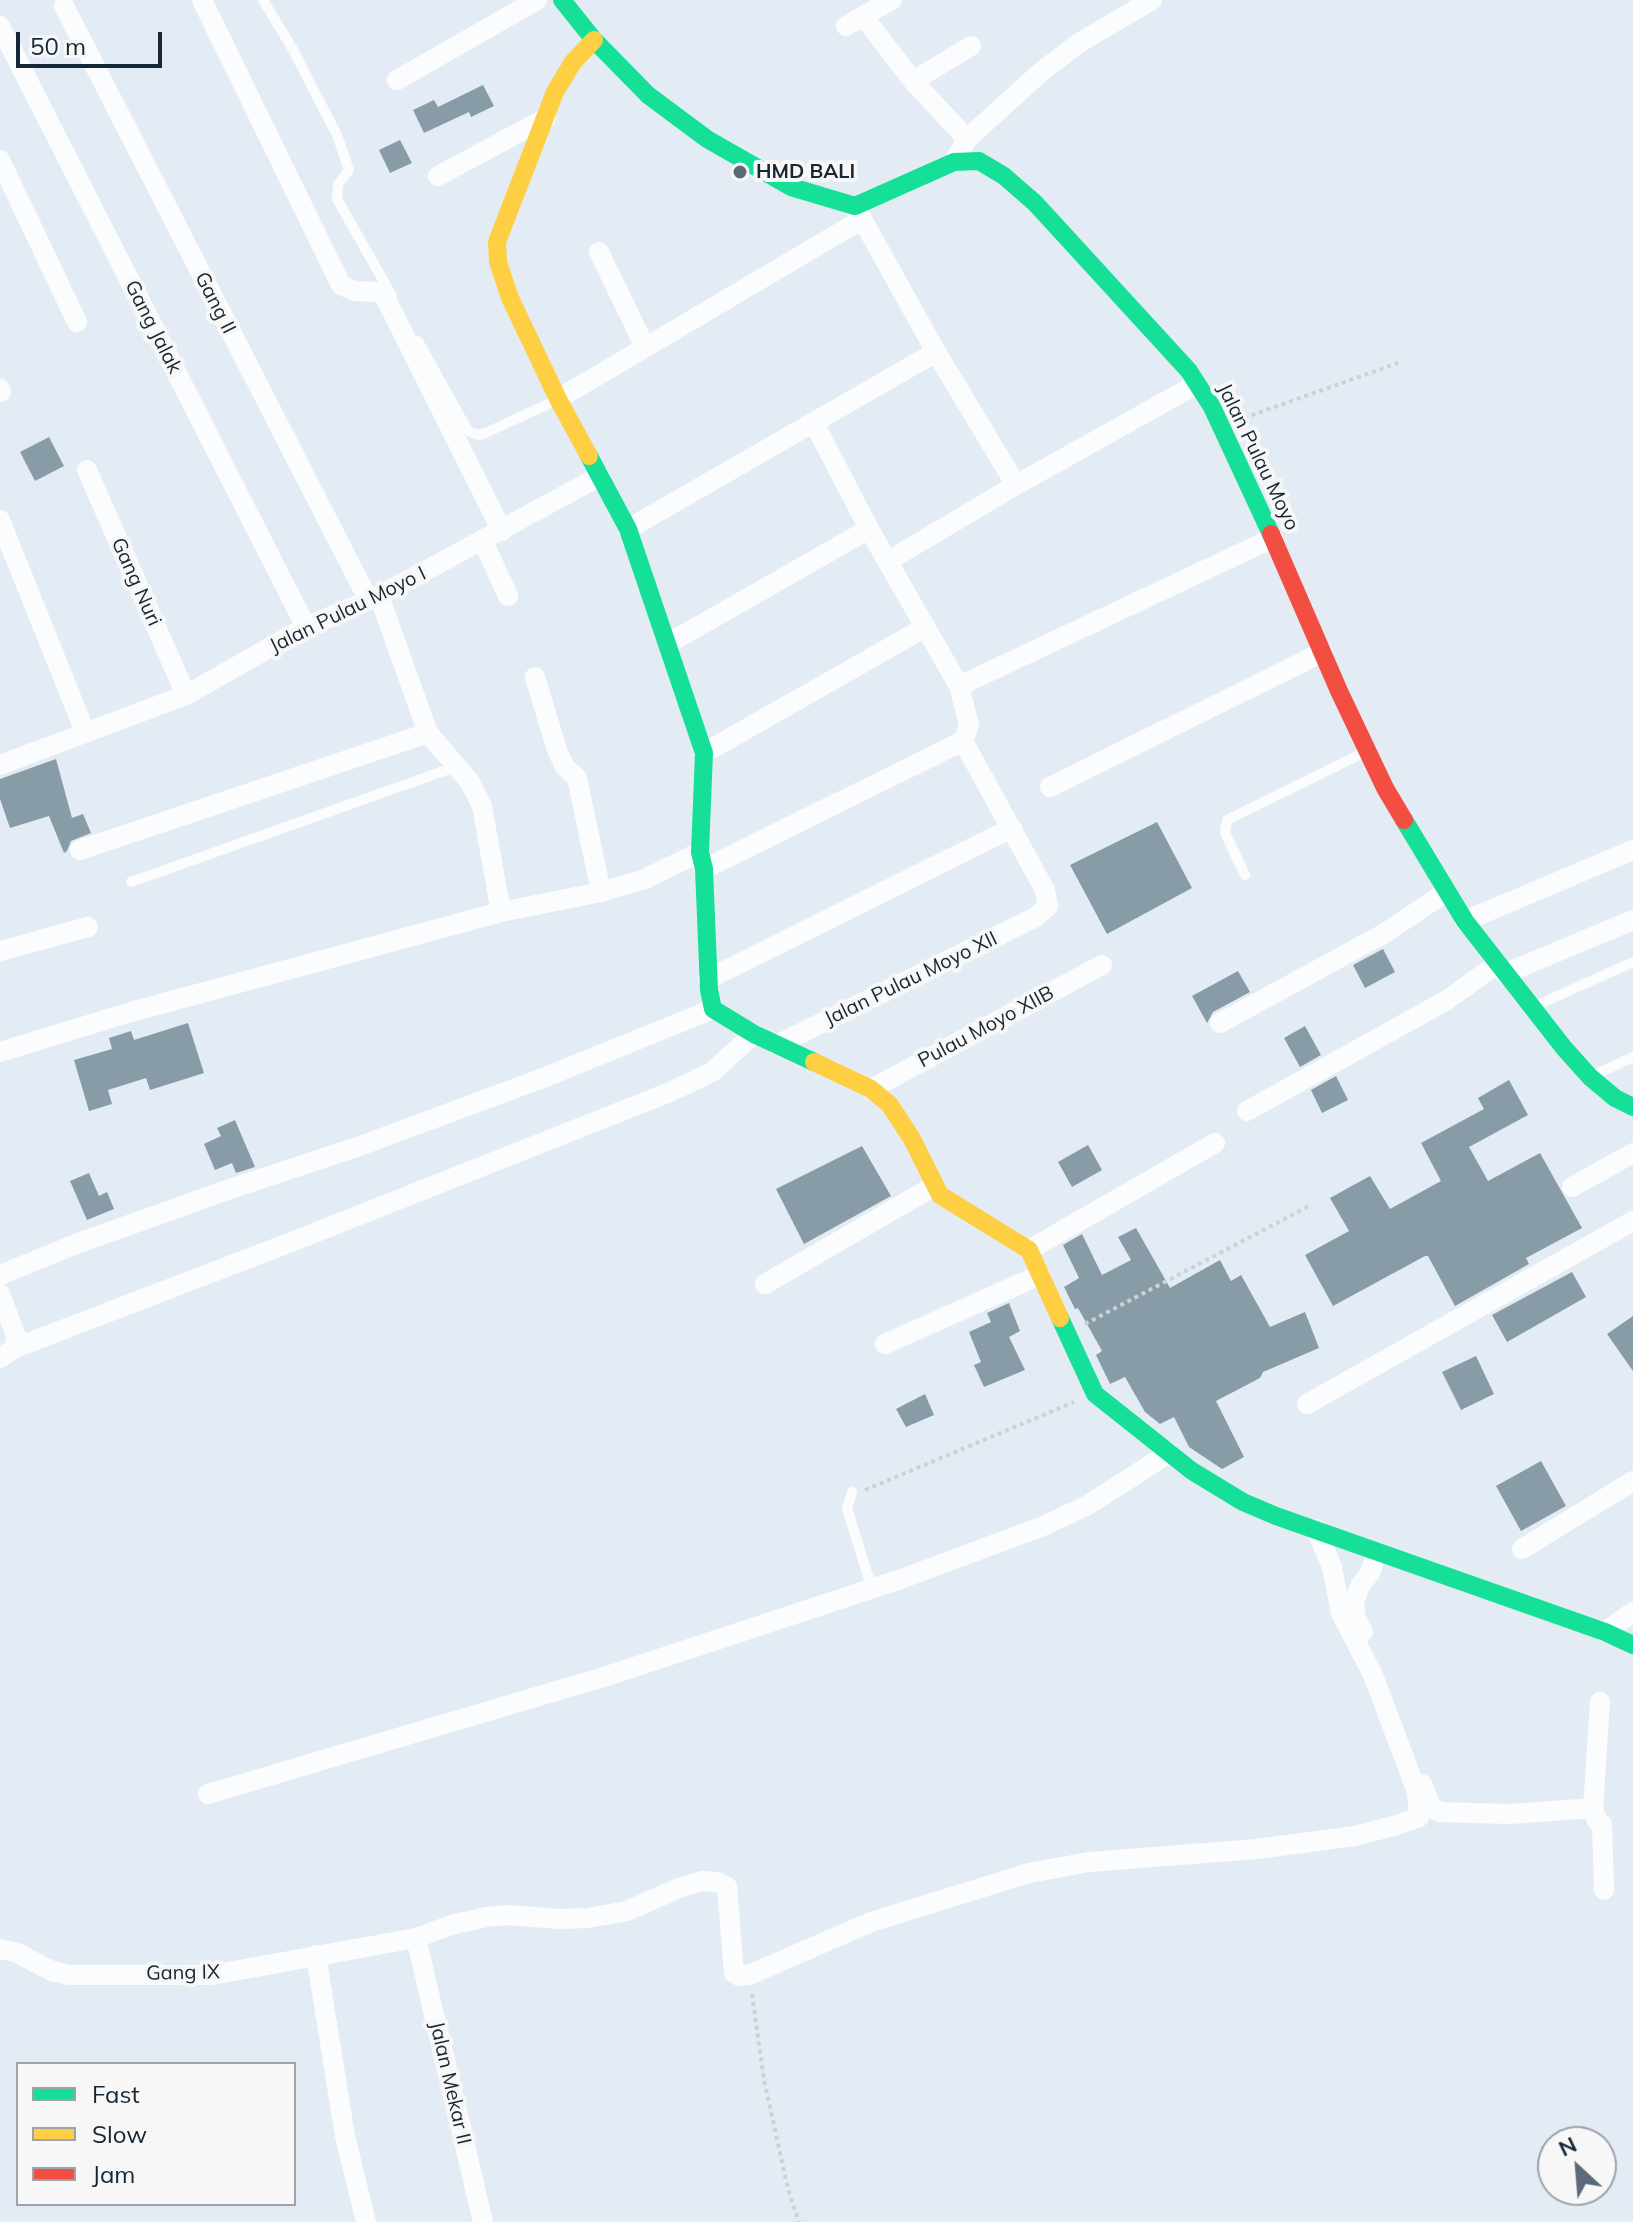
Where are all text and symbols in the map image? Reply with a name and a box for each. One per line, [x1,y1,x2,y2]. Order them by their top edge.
scale bar [20,16,166,66]
text: 50 m [30,31,86,61]
place label: HMD BALI [756,160,855,184]
marker: HMD BALI [731,163,749,181]
street label: Gang II [189,268,241,338]
street label: Gang Jalak [119,276,187,378]
street label: Jalan Pulau Moyo [1212,380,1304,534]
street label: Gang Nuri [106,534,166,630]
street label: Jalan Pulau Moyo I [266,562,430,658]
street label: Jalan Pulau Moyo XII [821,927,1001,1031]
street label: Pulau Moyo XIIB [914,981,1058,1073]
street label: Gang IX [146,1960,220,1986]
street label: Jalan Mekar II [424,2019,476,2147]
legend [16,2062,296,2206]
text: Fast [92,2079,140,2109]
text: Slow [92,2119,147,2149]
north arrow [1537,2126,1617,2206]
text: N [1554,2130,1581,2162]
text: Jam [92,2159,135,2189]

